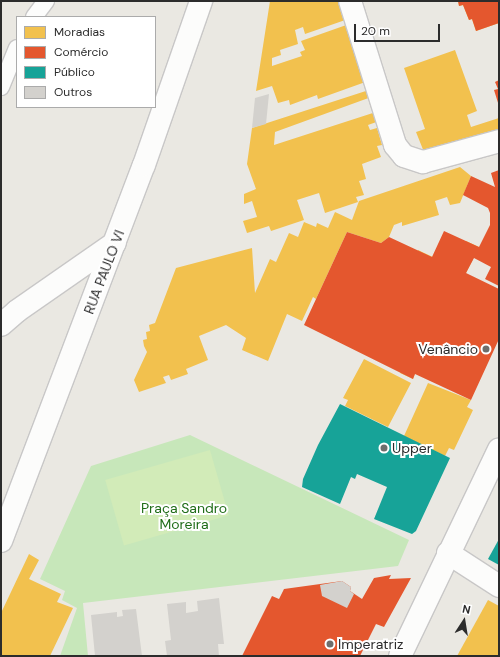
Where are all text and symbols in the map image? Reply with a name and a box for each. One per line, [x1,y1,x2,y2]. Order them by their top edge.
legend [16,16,156,108]
scale bar [356,16,442,42]
text: 20 m [361,23,390,39]
text: Moradias [54,24,105,40]
text: Comércio [54,44,108,60]
text: Público [54,64,95,80]
text: Outros [54,84,92,100]
street label: RUA PAULO VI [80,228,128,316]
place label: Venâncio [418,341,478,357]
marker: Venâncio [481,344,491,354]
place label: Upper [392,440,432,456]
marker: Upper [379,443,389,453]
park label: Praça Sandro Moreira [141,500,227,532]
north arrow [444,601,484,641]
text: N [461,602,472,617]
place label: Imperatriz [338,636,404,652]
marker: Imperatriz [325,639,335,649]

